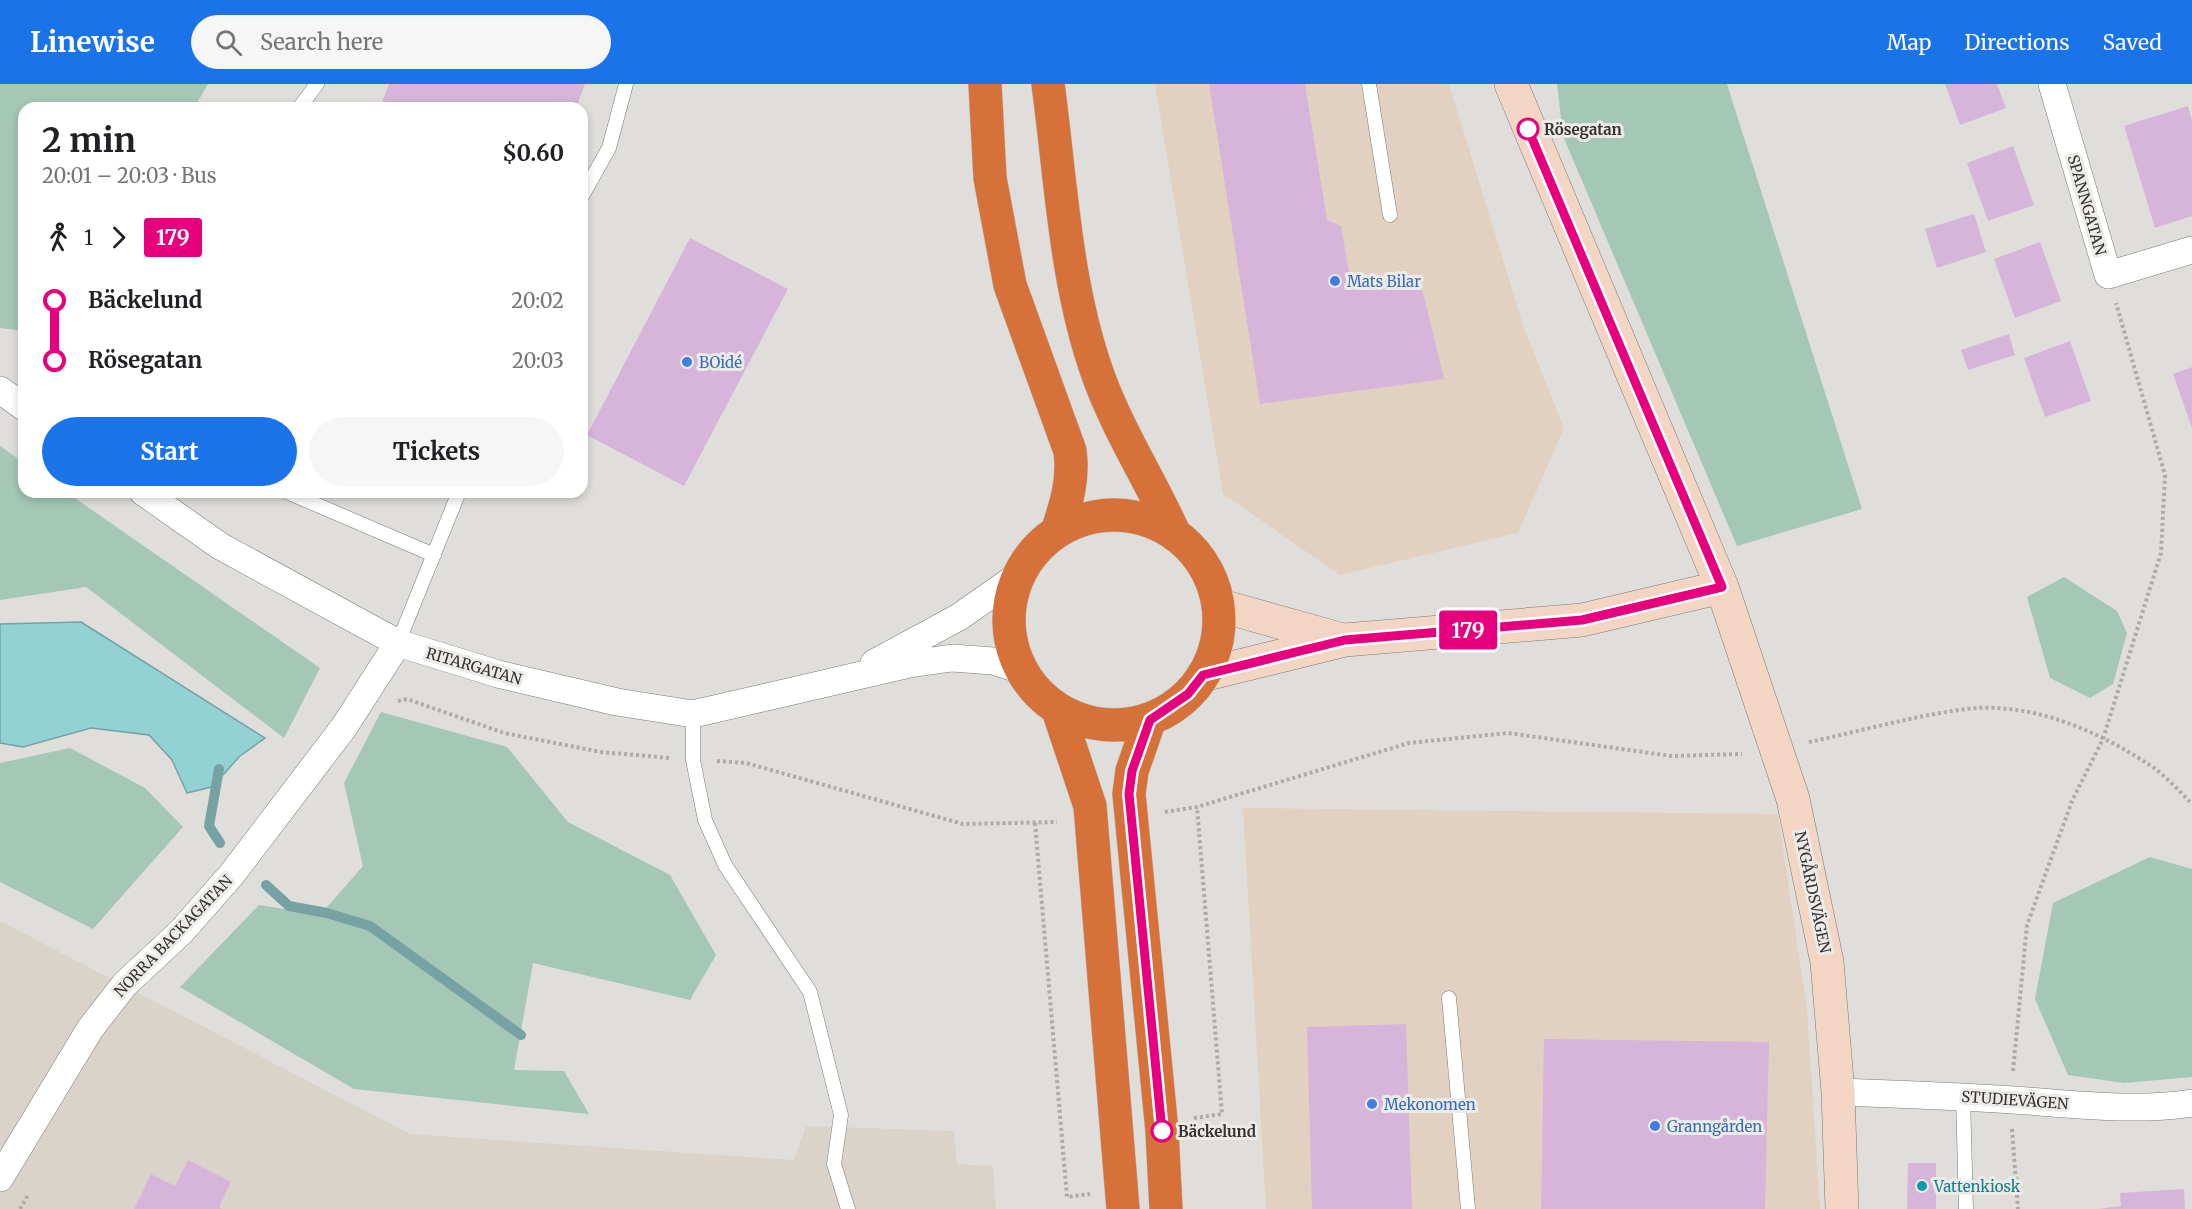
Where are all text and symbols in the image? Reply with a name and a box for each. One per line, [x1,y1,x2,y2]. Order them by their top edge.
search box [191,15,611,69]
text: Linewise [30,24,155,60]
icon: search [212,26,245,59]
text: Search here [260,28,383,56]
text: Map [1887,29,1931,56]
text: Directions [1964,29,2069,56]
text: Saved [2102,29,2162,56]
marker: Rösegatan [1517,118,1539,140]
text: 2 min [42,120,136,161]
place label: Rösegatan [1544,120,1622,139]
text: $0.60 [502,139,564,167]
street label: SPANNGATAN [2064,153,2111,258]
text: 20:01 – 20:03 · Bus [42,163,217,188]
icon: walk [42,221,75,254]
icon: forward [102,221,135,254]
text: 179 [156,224,190,251]
text: 1 [84,225,93,250]
place label: Mats Bilar [1347,272,1421,291]
marker: Mats Bilar [1328,274,1342,288]
text: Bäckelund [88,286,202,314]
text: 20:02 [511,288,564,313]
text: Rösegatan [88,346,202,374]
text: 20:03 [512,348,564,373]
place label: BOidé [699,353,742,372]
marker: BOidé [680,355,694,369]
button: Start [42,417,297,486]
button: Tickets [309,417,564,486]
line badge: 179 [1434,610,1502,650]
text: 179 [1451,617,1485,644]
street label: RITARGATAN [424,643,525,689]
street label: NYGÅRDSVÄGEN [1791,829,1837,955]
street label: NORRA BACKAGATAN [110,871,236,1001]
street label: STUDIEVÄGEN [1961,1087,2070,1113]
place label: Mekonomen [1384,1095,1476,1114]
marker: Mekonomen [1365,1097,1379,1111]
place label: Granngården [1667,1117,1762,1136]
marker: Granngården [1648,1119,1662,1133]
marker: Bäckelund [1151,1120,1173,1142]
place label: Bäckelund [1178,1122,1256,1141]
place label: Vattenkiosk [1933,1177,2021,1196]
marker: Vattenkiosk [1915,1179,1929,1193]

